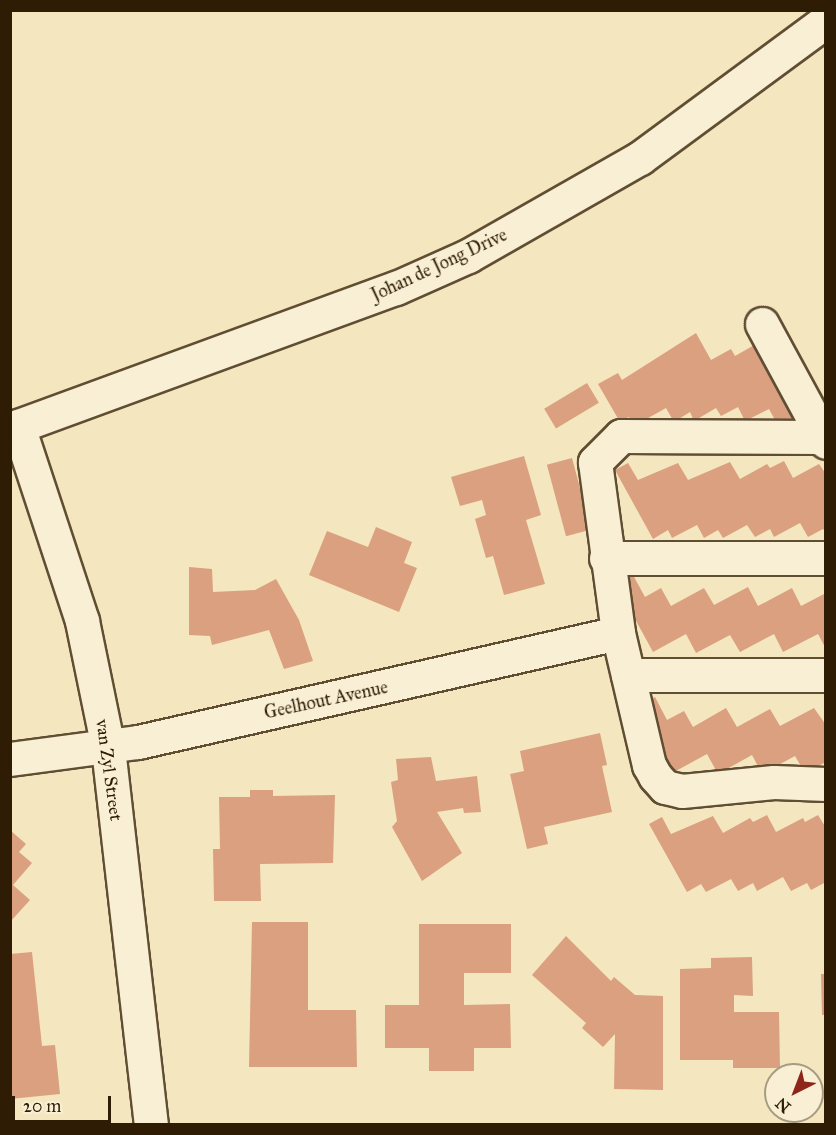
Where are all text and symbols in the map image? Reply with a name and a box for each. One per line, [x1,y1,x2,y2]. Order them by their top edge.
street label: Johan de Jong Drive [368,224,510,306]
street label: Geelhout Avenue [262,676,390,724]
street label: van Zyl Street [91,718,127,822]
north arrow [764,1063,824,1123]
scale bar [15,1084,114,1122]
text: N [772,1094,794,1117]
text: 20 m [23,1095,61,1117]

